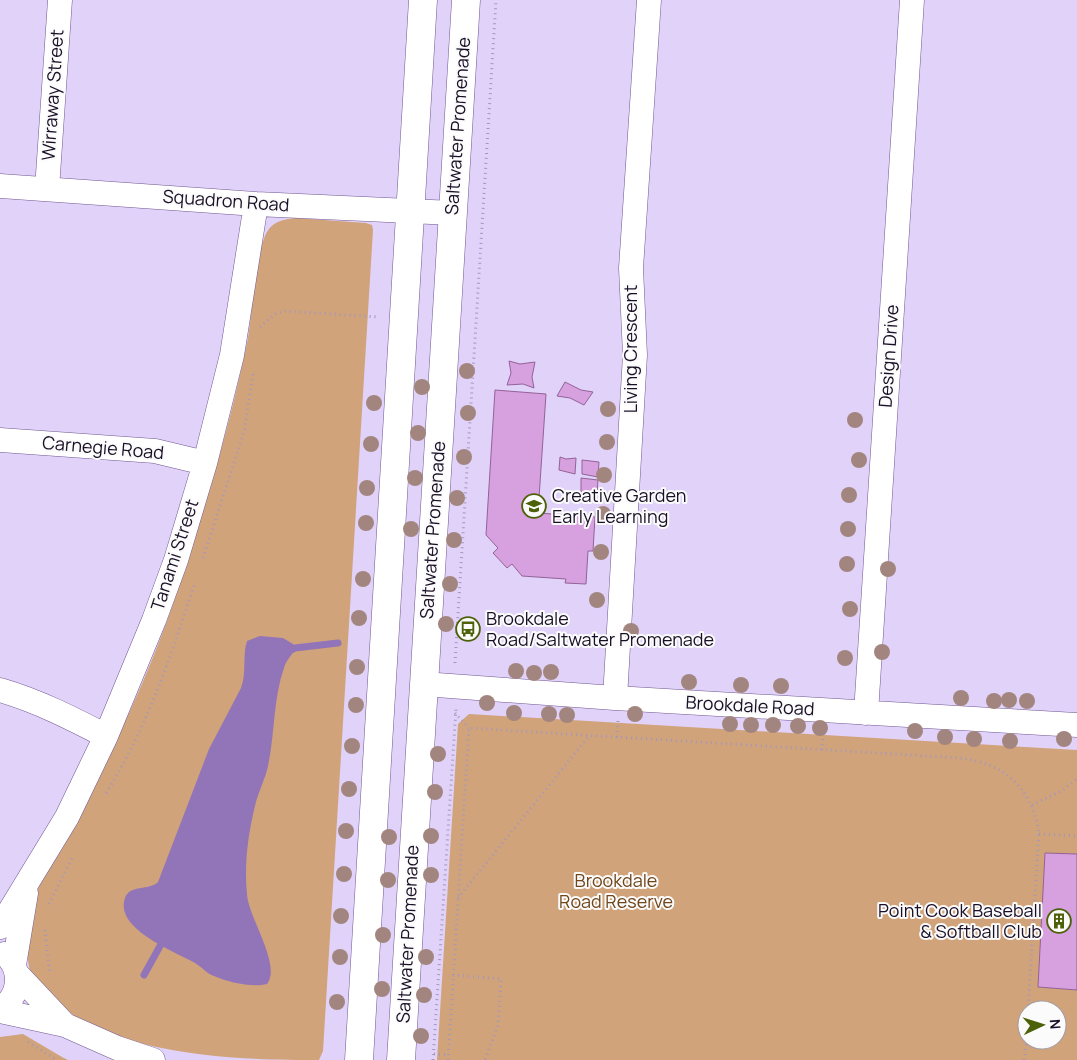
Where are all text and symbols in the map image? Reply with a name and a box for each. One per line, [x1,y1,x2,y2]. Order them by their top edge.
street label: Wirraway Street [35,28,69,161]
street label: Saltwater Promenade [439,36,475,216]
street label: Squadron Road [162,184,290,216]
street label: Living Crescent [618,285,642,413]
street label: Design Drive [872,304,904,408]
street label: Carnegie Road [41,430,165,464]
street label: Saltwater Promenade [414,440,450,620]
place label: Creative Garden Early Learning [552,483,686,528]
school or university icon: Creative Garden Early Learning [521,493,547,519]
street label: Tanami Street [145,496,203,614]
place label: Brookdale Road/Saltwater Promenade [486,606,714,651]
bus stop icon: Brookdale Road/Saltwater Promenade [455,616,481,642]
street label: Brookdale Road [685,690,815,720]
street label: Saltwater Promenade [390,844,424,1024]
park label: Brookdale Road Reserve [559,868,673,913]
place label: Point Cook Baseball & Softball Club [878,898,1042,943]
building icon: Point Cook Baseball & Softball Club [1046,908,1072,934]
north arrow [1017,1000,1067,1050]
text: N [1046,1018,1065,1030]

